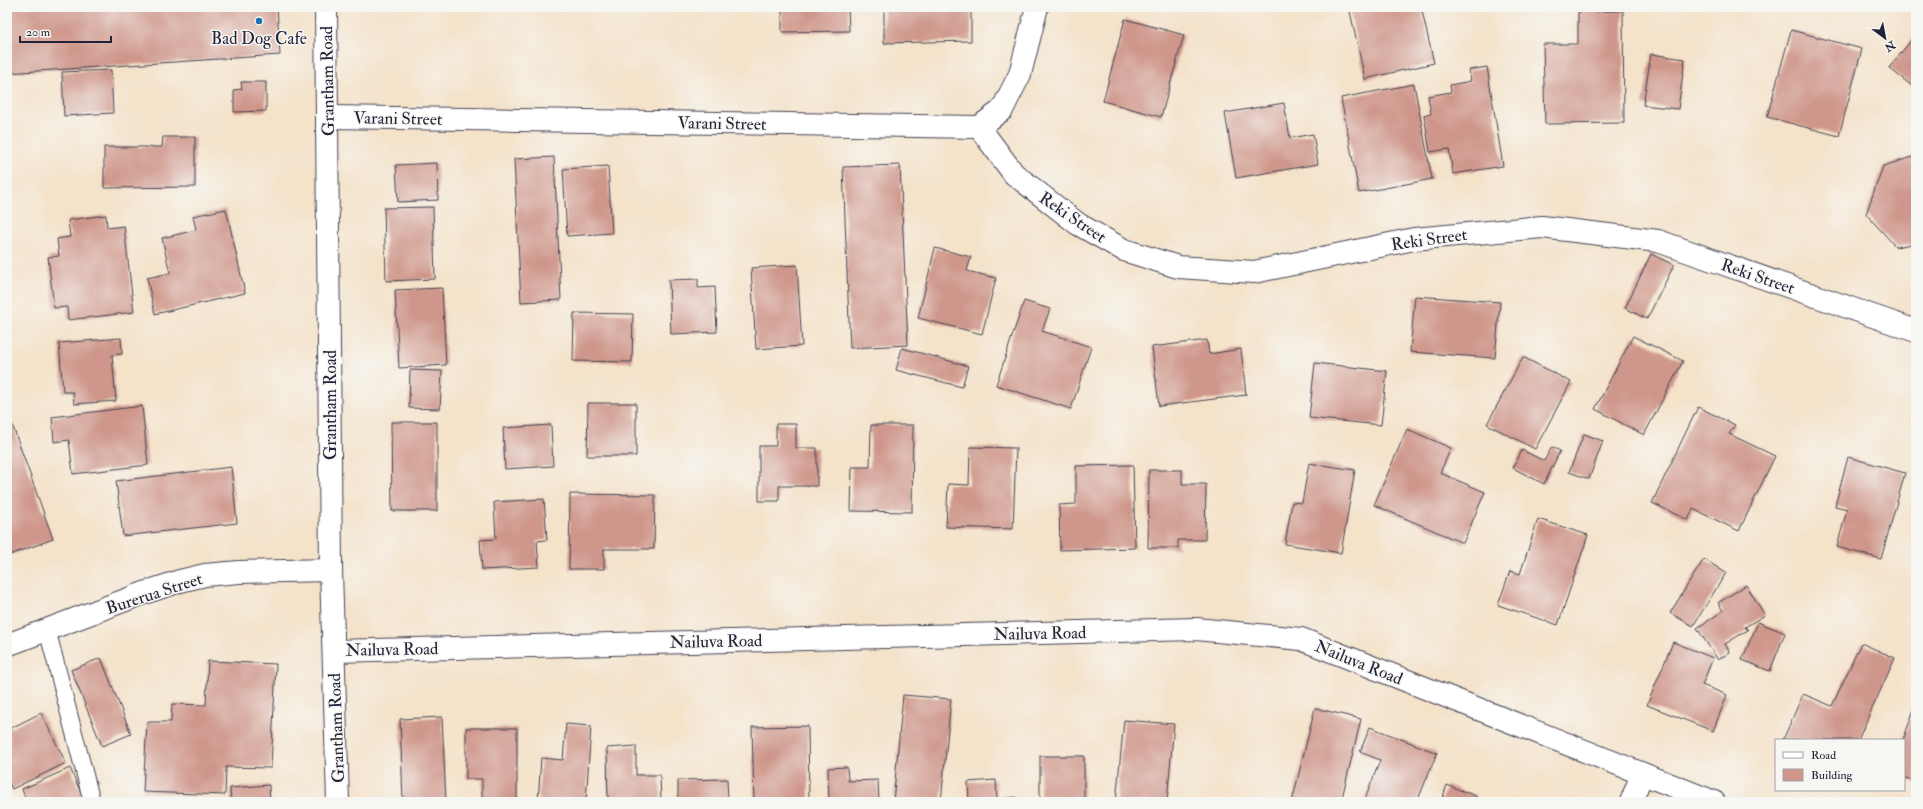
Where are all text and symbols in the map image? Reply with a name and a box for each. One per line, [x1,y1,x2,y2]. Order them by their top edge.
marker: Bad Dog Cafe [254,16,264,26]
scale bar [20,18,111,44]
north arrow [1865,18,1905,58]
text: 20 m [26,25,51,40]
street label: Grantham Road [316,25,339,136]
place label: Bad Dog Cafe [211,28,307,49]
text: N [1881,37,1899,55]
street label: Varani Street [353,107,443,130]
street label: Varani Street [677,112,767,135]
street label: Reki Street [1035,187,1111,248]
street label: Reki Street [1390,224,1469,255]
street label: Reki Street [1718,254,1798,299]
street label: Grantham Road [320,349,341,460]
street label: Burerua Street [103,568,205,619]
street label: Nailuva Road [993,622,1087,645]
street label: Nailuva Road [669,630,763,653]
street label: Nailuva Road [1312,635,1406,690]
street label: Nailuva Road [345,638,439,661]
street label: Grantham Road [324,672,349,783]
legend [1775,739,1905,791]
text: Road [1811,748,1836,763]
text: Building [1811,768,1854,783]

